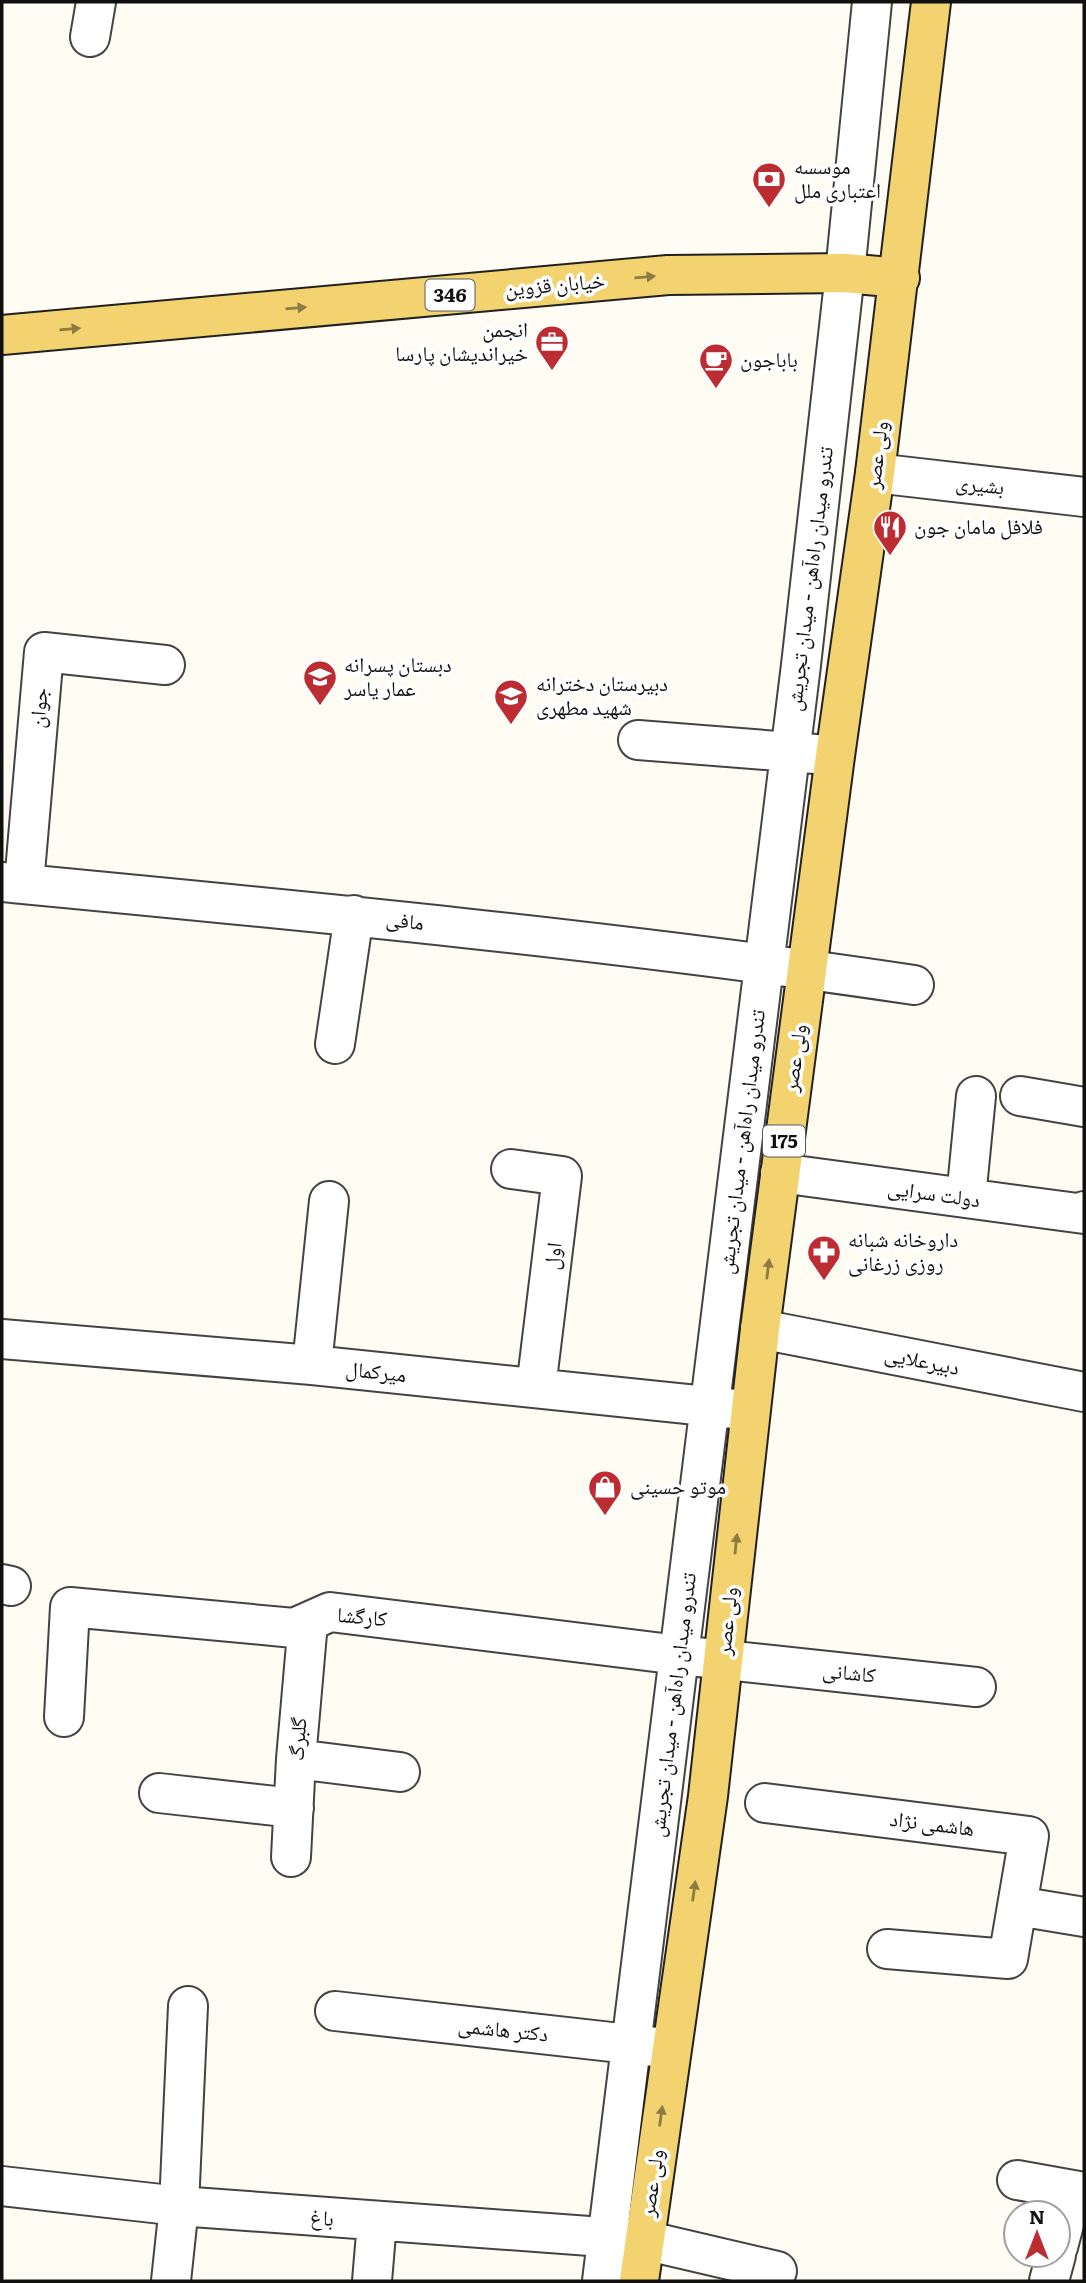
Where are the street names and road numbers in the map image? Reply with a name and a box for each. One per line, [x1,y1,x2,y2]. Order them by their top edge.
street label: خیابان قزوین [503,263,606,302]
road number: 346 [426,280,475,310]
street label: ولی عصر [855,419,894,491]
street label: تندرو میدان راه‌آهن - میدان تجریش [776,445,839,713]
street label: بشیری [954,465,1006,500]
street label: جوان [19,686,54,729]
street label: مافی [384,901,426,936]
street label: تندرو میدان راه‌آهن - میدان تجریش [708,1008,771,1276]
street label: ولی عصر [772,1022,813,1095]
road number: 175 [763,1126,805,1156]
street label: دولت سرایی [886,1170,983,1213]
street label: اول [533,1240,568,1271]
street label: دبیرعلایی [882,1336,963,1381]
street label: میرکمال [344,1351,408,1388]
street label: تندرو میدان راه‌آهن - میدان تجریش [639,1571,702,1839]
street label: ولی عصر [705,1585,744,1657]
street label: کارگشا [336,1597,389,1632]
street label: کاشانی [821,1652,878,1689]
street label: گلبرگ [279,1716,313,1762]
street label: هاشمی نژاد [888,1801,976,1842]
street label: دکتر هاشمی [457,2007,550,2048]
street label: ولی عصر [629,2147,670,2220]
street label: باغ [309,2199,335,2232]

